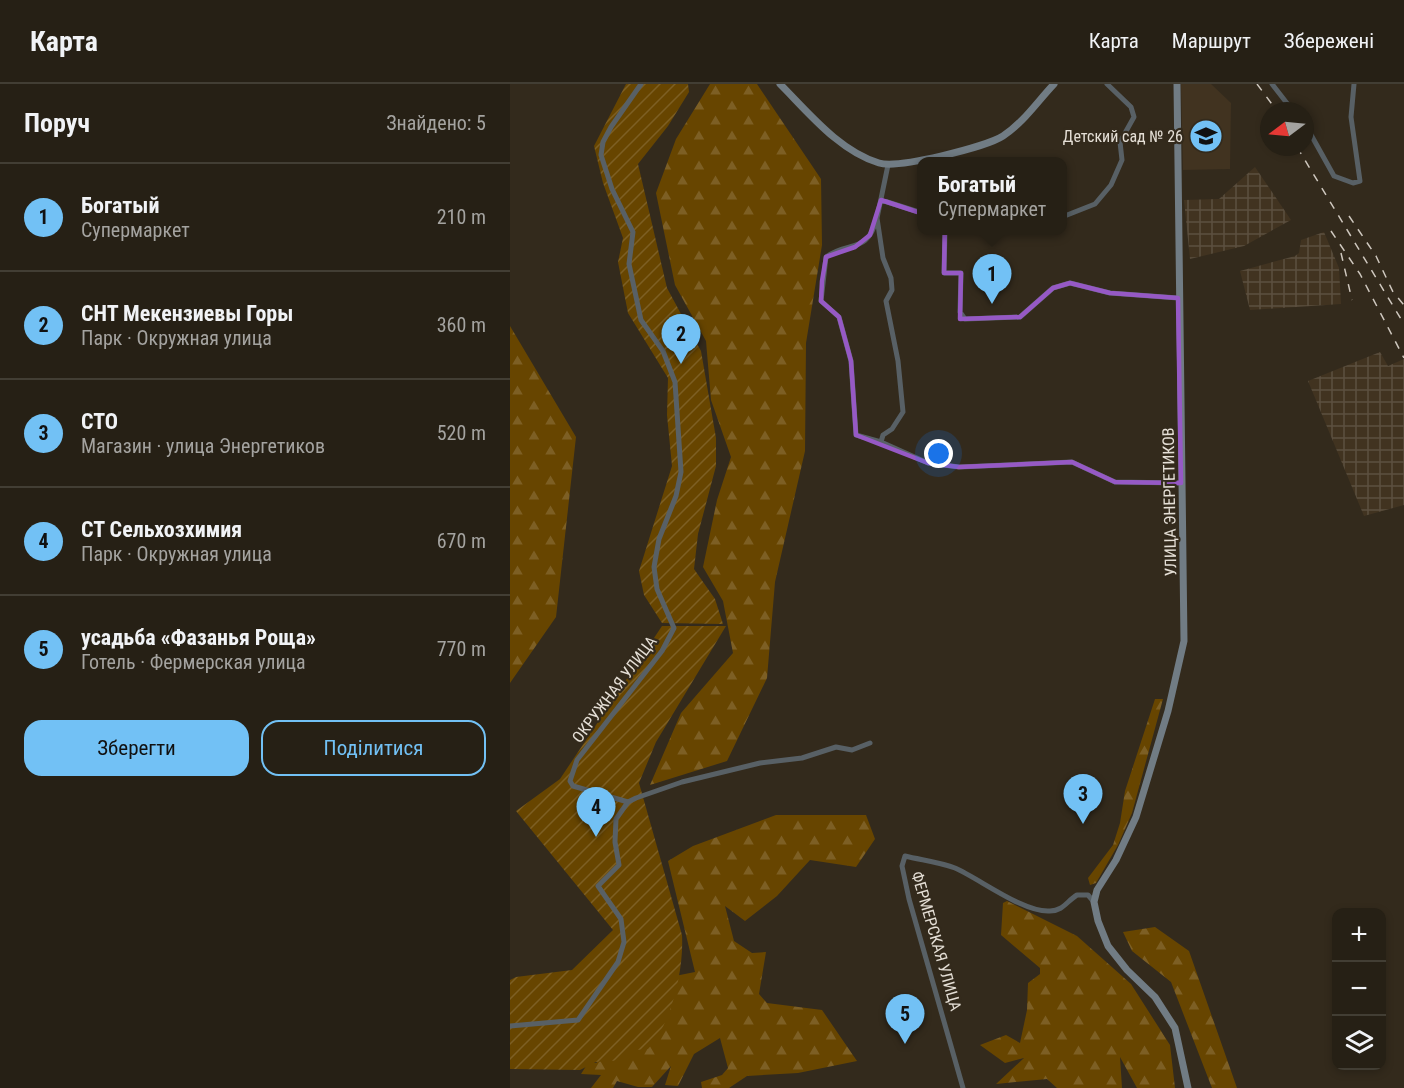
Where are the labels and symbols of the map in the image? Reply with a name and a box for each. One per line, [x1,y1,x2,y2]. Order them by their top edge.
north arrow [1260,102,1314,156]
school or university icon: Детский сад № 26 [1188,118,1224,154]
place label: Детский сад № 26 [1063,127,1183,146]
pin: 1 [972,254,1012,304]
pin: 2 [662,314,700,364]
street label: УЛИЦА ЭНЕРГЕТИКОВ [1159,427,1180,577]
your location [924,439,953,468]
street label: ОКРУЖНАЯ УЛИЦА [568,632,661,746]
pin: 3 [1064,774,1102,824]
pin: 4 [576,788,616,837]
street label: ФЕРМЕРСКАЯ УЛИЦА [908,869,966,1013]
pin: 5 [886,994,924,1044]

